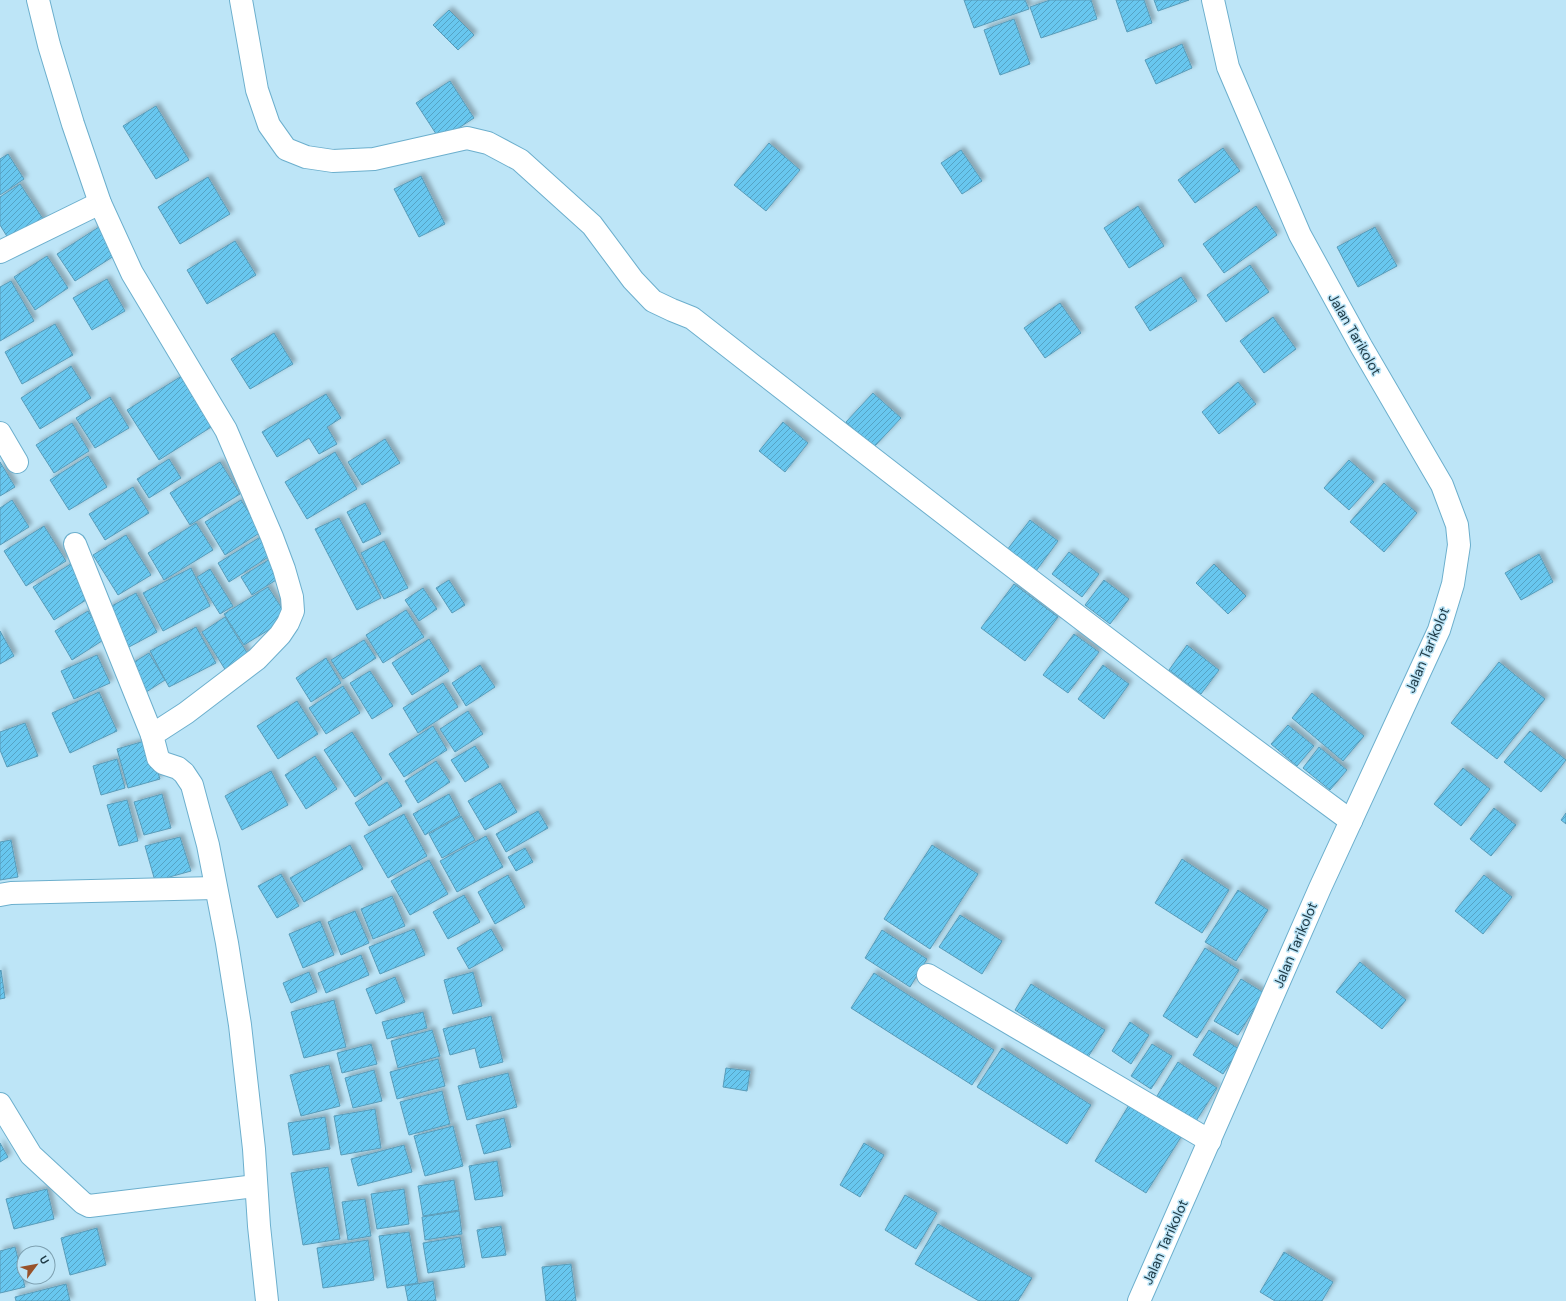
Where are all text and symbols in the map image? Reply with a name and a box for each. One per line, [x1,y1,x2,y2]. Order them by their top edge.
street label: Jalan Tarikolot [1324,290,1386,378]
street label: Jalan Tarikolot [1401,604,1453,696]
street label: Jalan Tarikolot [1269,899,1321,991]
street label: Jalan Tarikolot [1138,1197,1192,1287]
north arrow [16,1245,56,1285]
text: U [37,1253,52,1267]

